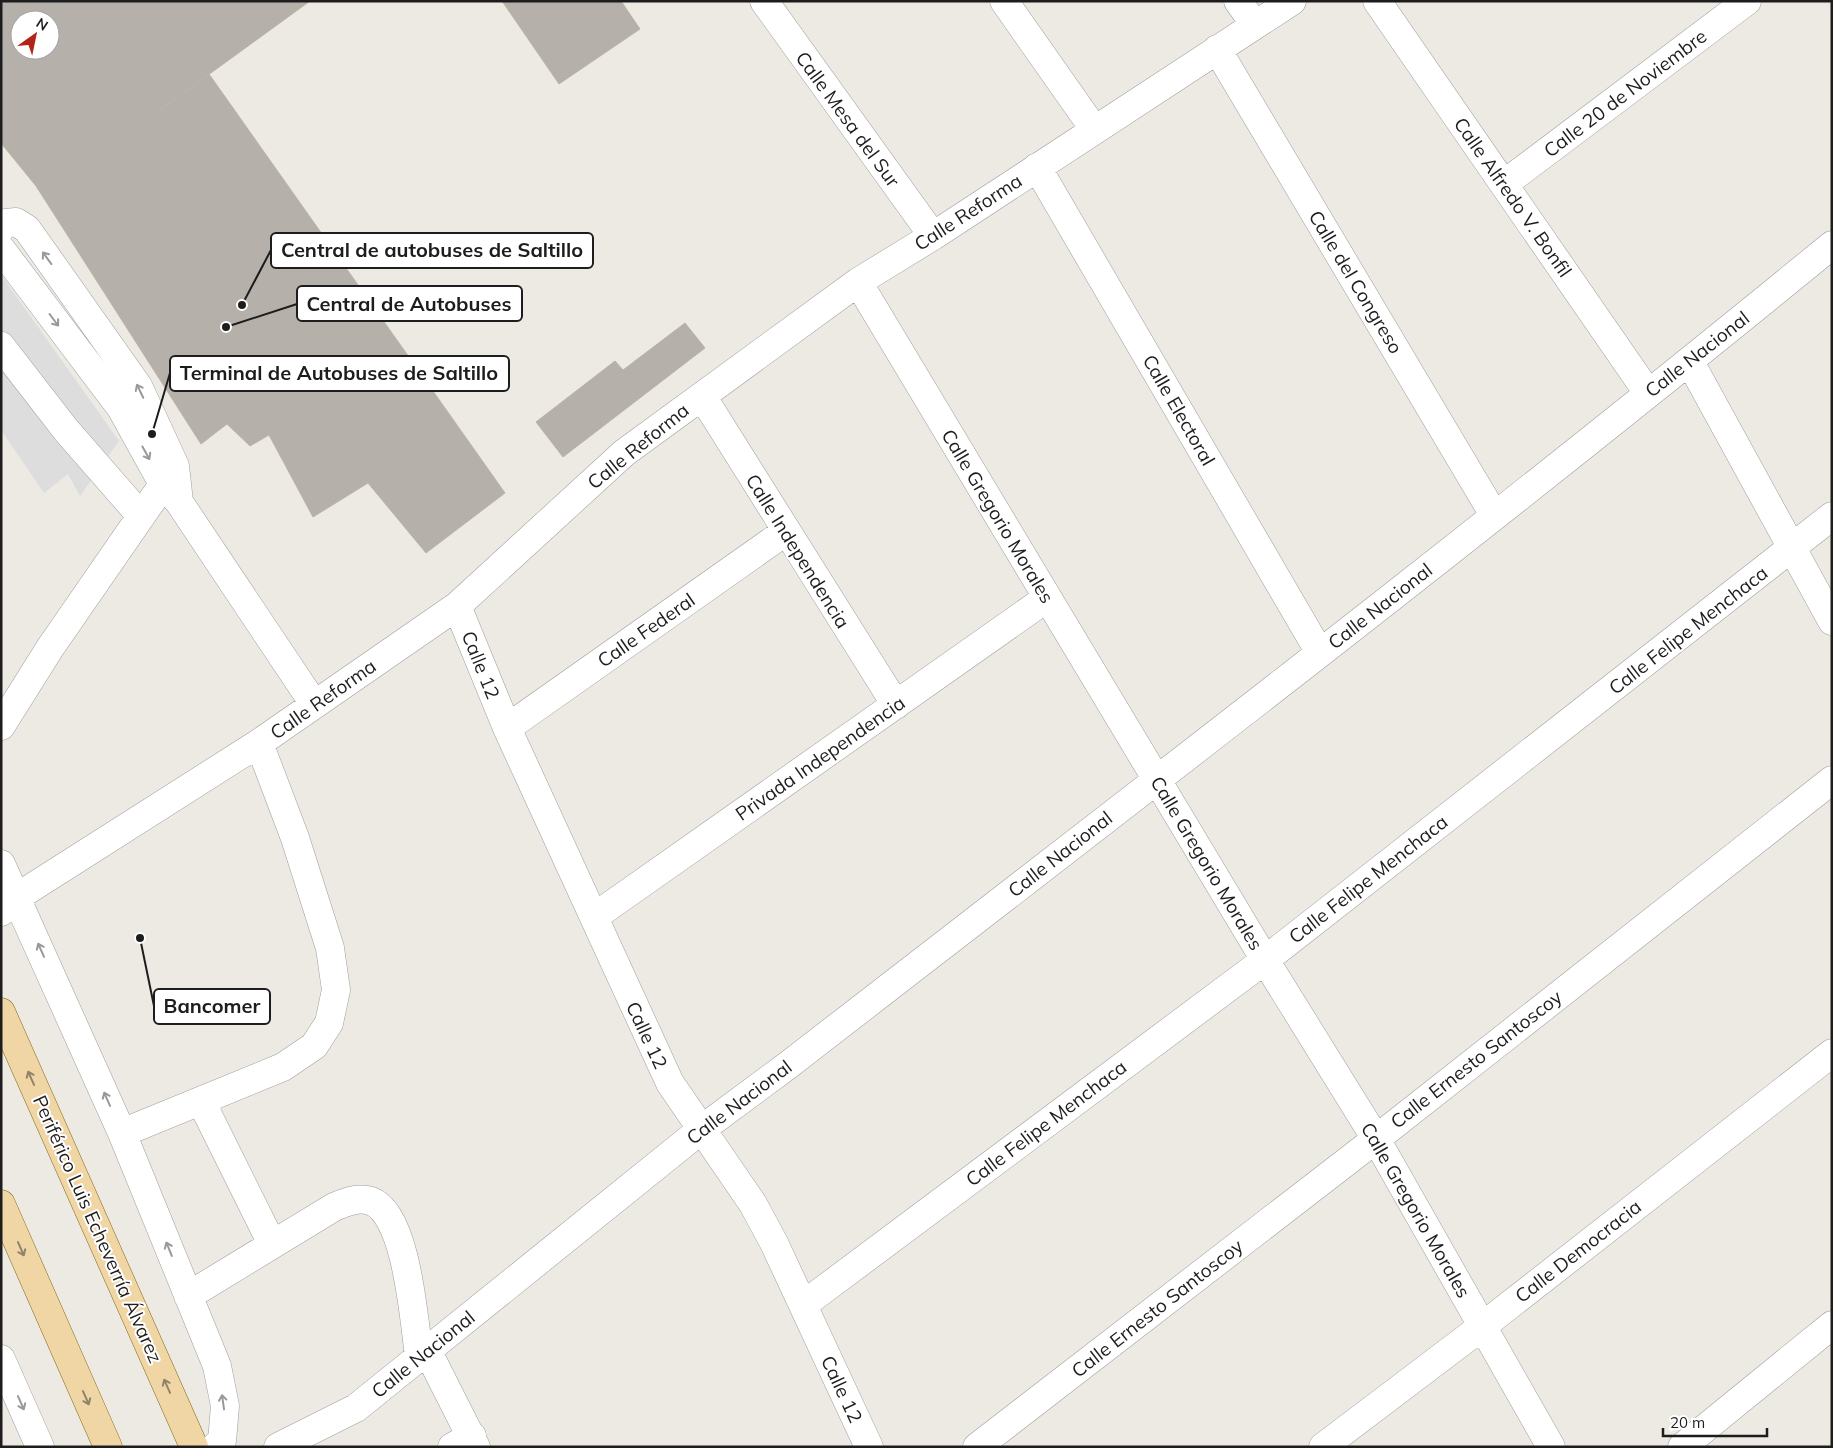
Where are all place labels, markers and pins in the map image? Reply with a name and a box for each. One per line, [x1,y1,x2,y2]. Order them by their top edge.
callout: Central de autobuses de Saltillo [271,233,593,268]
callout: Central de Autobuses [297,286,522,321]
callout: Terminal de Autobuses de Saltillo [170,356,509,391]
callout: Bancomer [154,989,270,1024]

